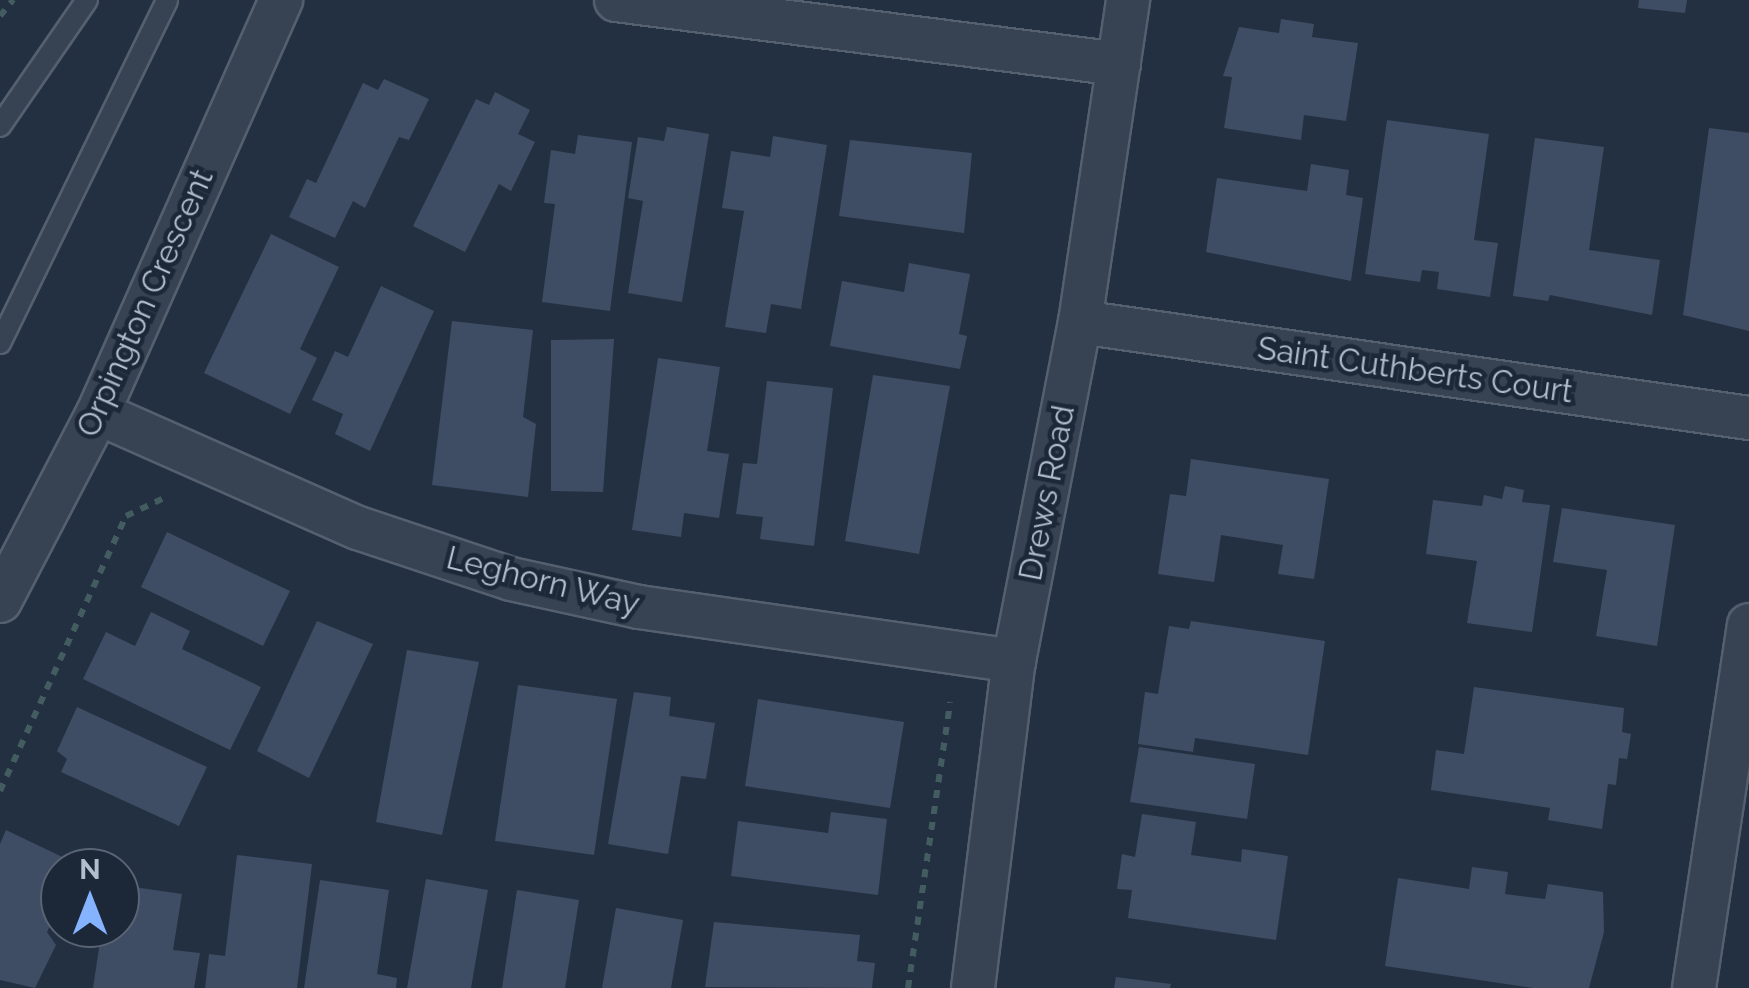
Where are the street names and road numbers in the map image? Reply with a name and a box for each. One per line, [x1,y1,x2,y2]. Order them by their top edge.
street label: Orpington Crescent [69,163,221,443]
street label: Saint Cuthberts Court [1255,329,1575,411]
street label: Drews Road [1011,402,1083,584]
street label: Leghorn Way [442,538,644,624]

